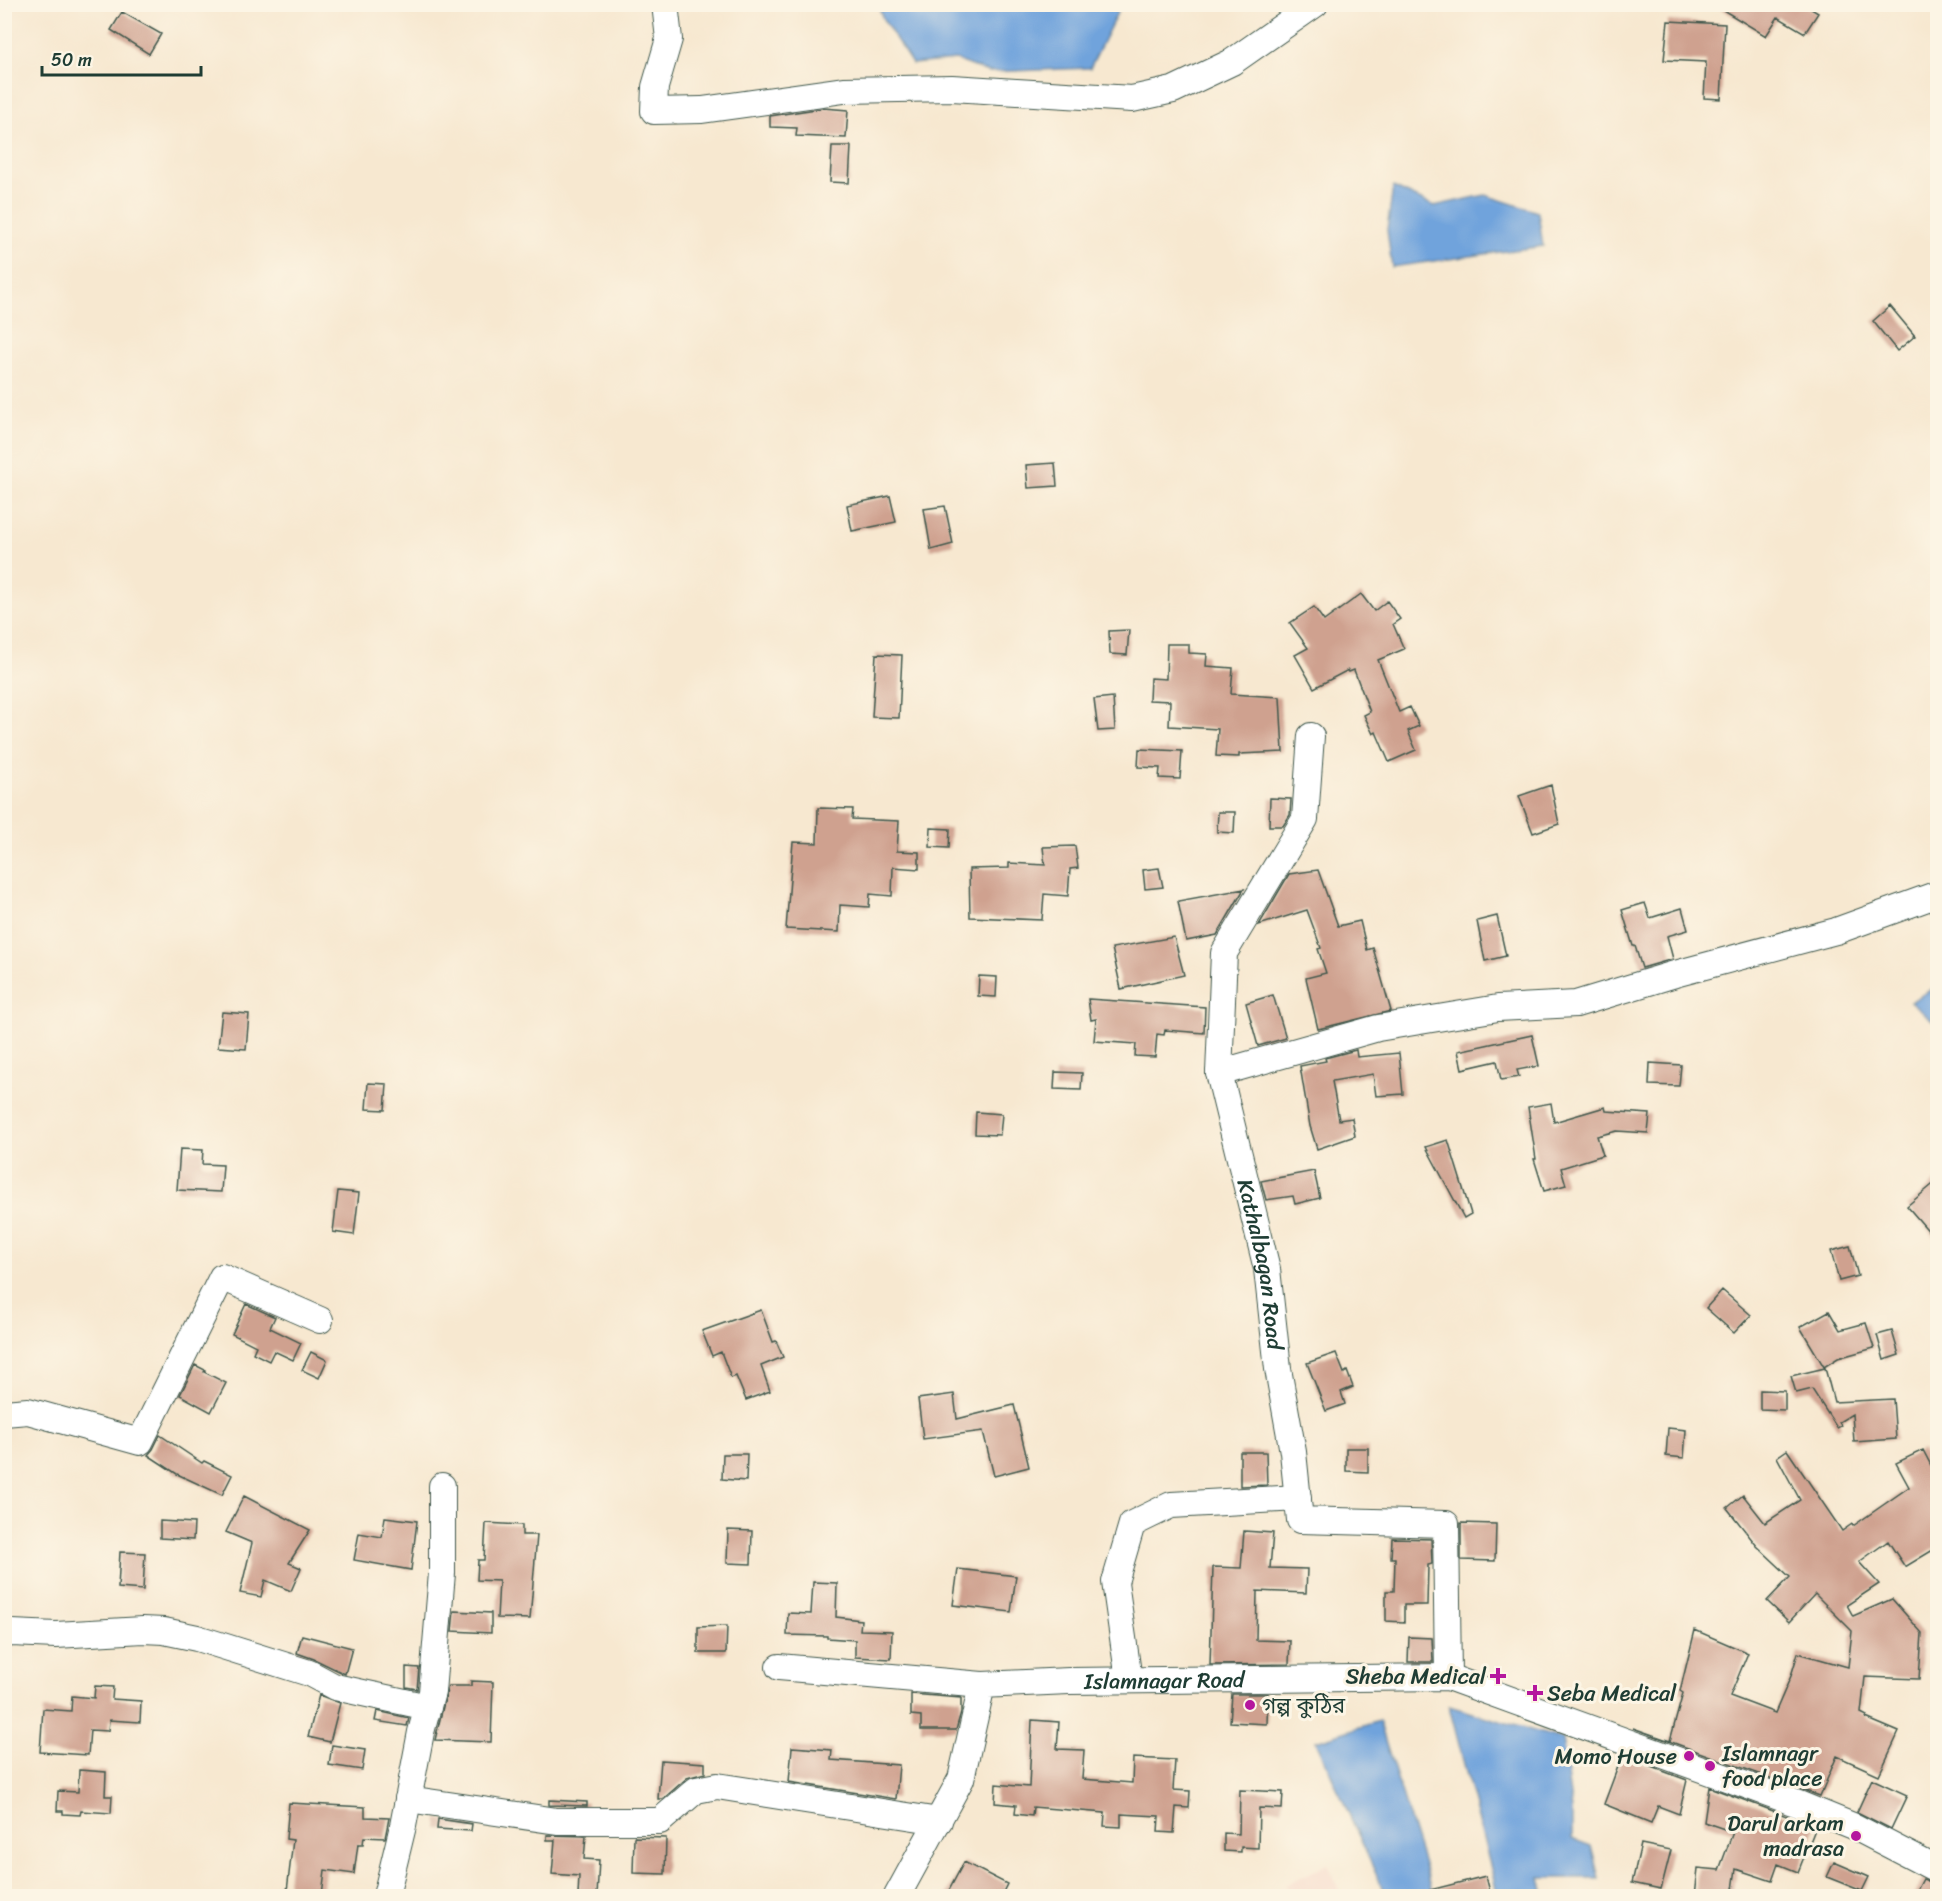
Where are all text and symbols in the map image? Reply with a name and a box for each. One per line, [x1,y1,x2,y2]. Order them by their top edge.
scale bar [42,39,201,77]
text: 50 m [51,44,92,76]
street label: Kathalbagan Road [1226,1175,1295,1353]
place label: Sheba Medical [1345,1657,1487,1696]
street label: Islamnagar Road [1083,1660,1246,1701]
marker: Sheba Medical [1491,1669,1505,1683]
place label: Seba Medical [1547,1674,1677,1713]
place label: গল্প কুঠির [1262,1686,1346,1725]
marker: Seba Medical [1528,1686,1542,1700]
marker: গল্প কুঠির [1243,1698,1257,1712]
place label: Islamnagr food place [1721,1734,1823,1798]
place label: Momo House [1554,1737,1677,1776]
marker: Momo House [1682,1749,1696,1763]
marker: Islamnagr food place [1703,1759,1717,1773]
place label: Darul arkam madrasa [1727,1804,1844,1868]
marker: Darul arkam madrasa [1849,1829,1863,1843]

